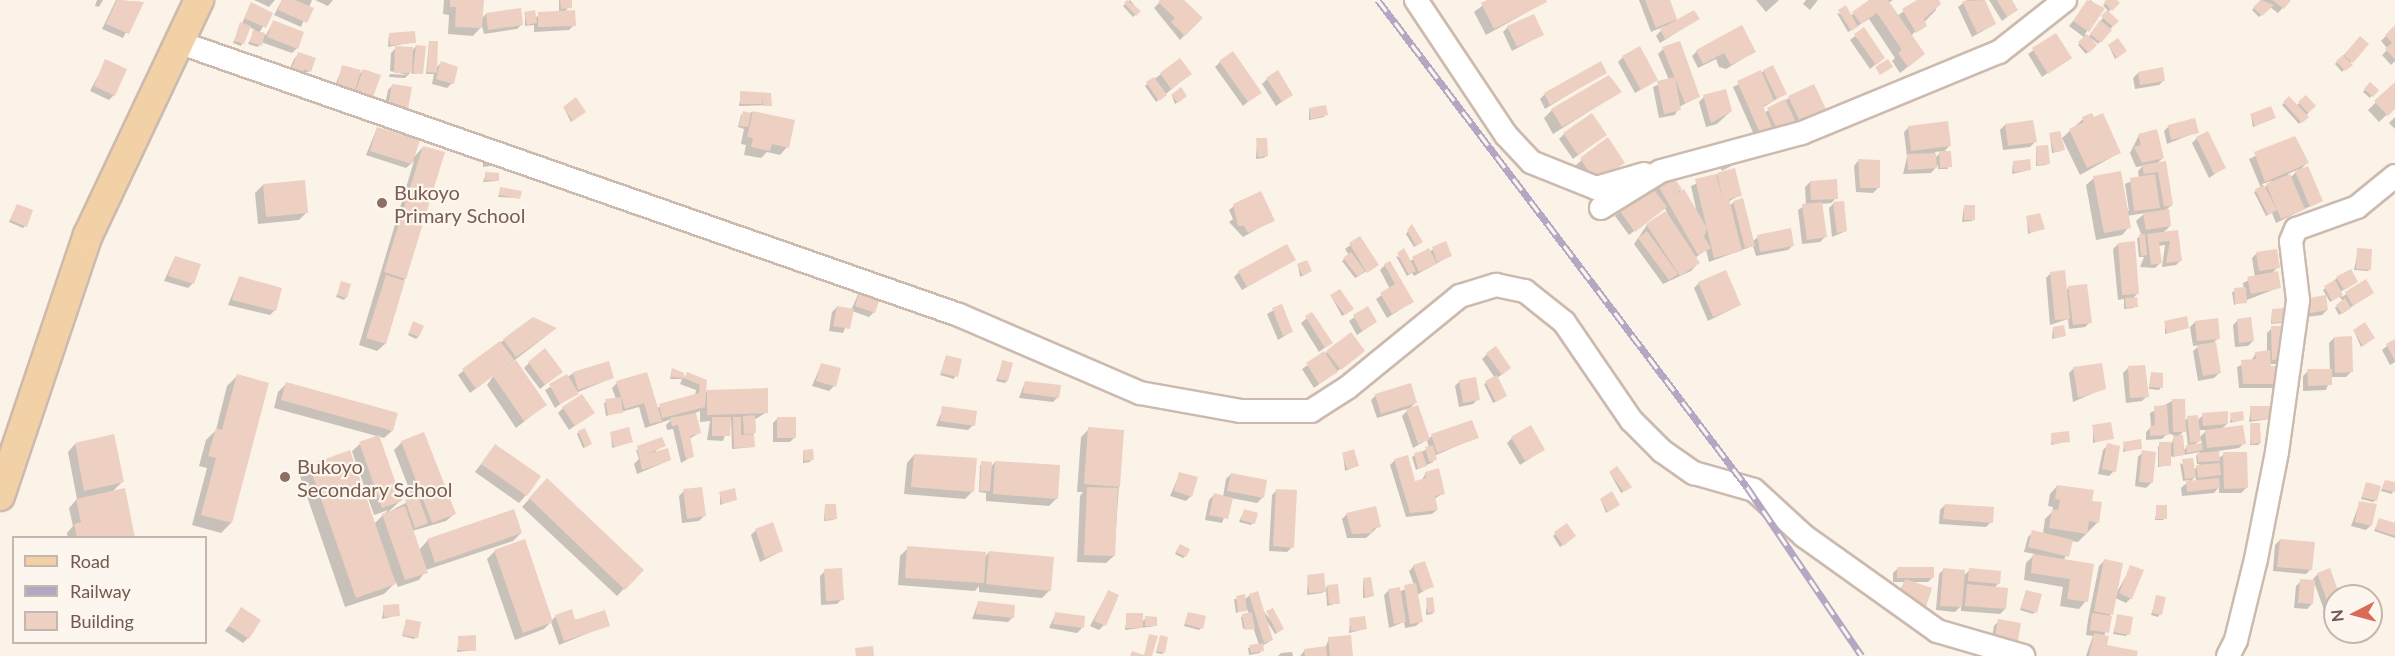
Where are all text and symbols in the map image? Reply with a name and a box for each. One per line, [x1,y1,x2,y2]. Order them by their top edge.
place label: Bukoyo Primary School [394,180,526,227]
marker: Bukoyo Primary School [375,196,389,210]
place label: Bukoyo Secondary School [297,454,453,501]
marker: Bukoyo Secondary School [278,470,292,484]
legend [12,536,207,644]
text: Road [70,550,110,572]
text: Railway [70,580,131,602]
north arrow [2323,584,2383,644]
text: N [2326,609,2347,623]
text: Building [70,610,134,632]

